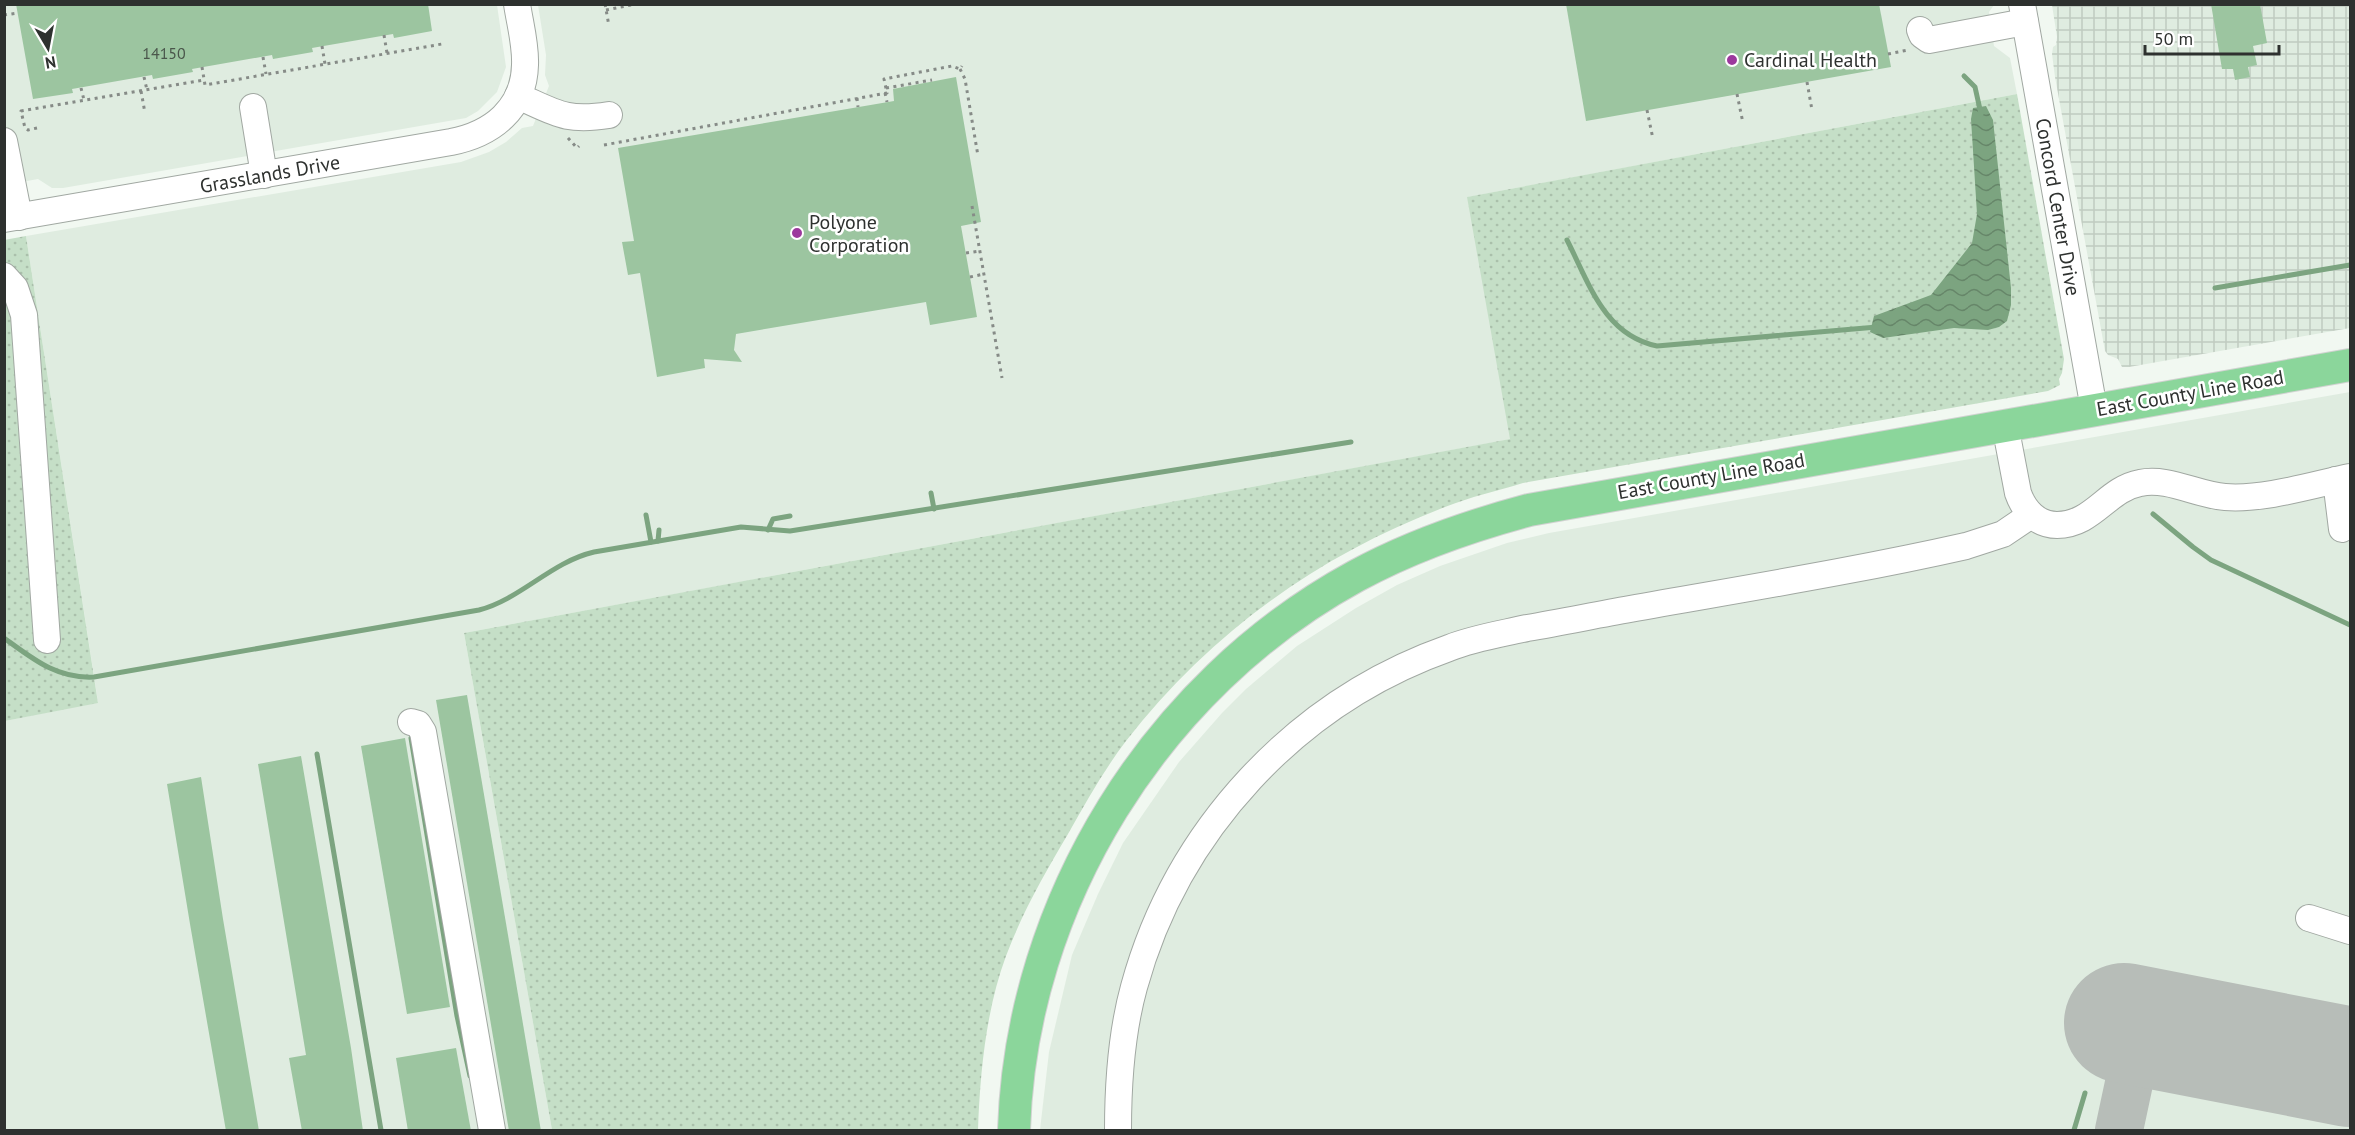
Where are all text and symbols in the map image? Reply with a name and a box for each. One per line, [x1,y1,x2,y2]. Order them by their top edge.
north arrow [18,18,78,78]
scale bar [2145,18,2278,56]
text: 50 m [2154,27,2193,50]
house number: 14150 [142,43,186,63]
place label: Cardinal Health [1744,47,1877,73]
text: N [44,52,58,74]
marker: Cardinal Health [1725,53,1739,67]
street label: Concord Center Drive [2030,116,2086,298]
street label: Grasslands Drive [198,149,342,199]
place label: Polyone Corporation [809,209,909,258]
marker: Polyone Corporation [790,226,804,240]
street label: East County Line Road [2094,364,2286,422]
street label: East County Line Road [1615,447,1807,505]

